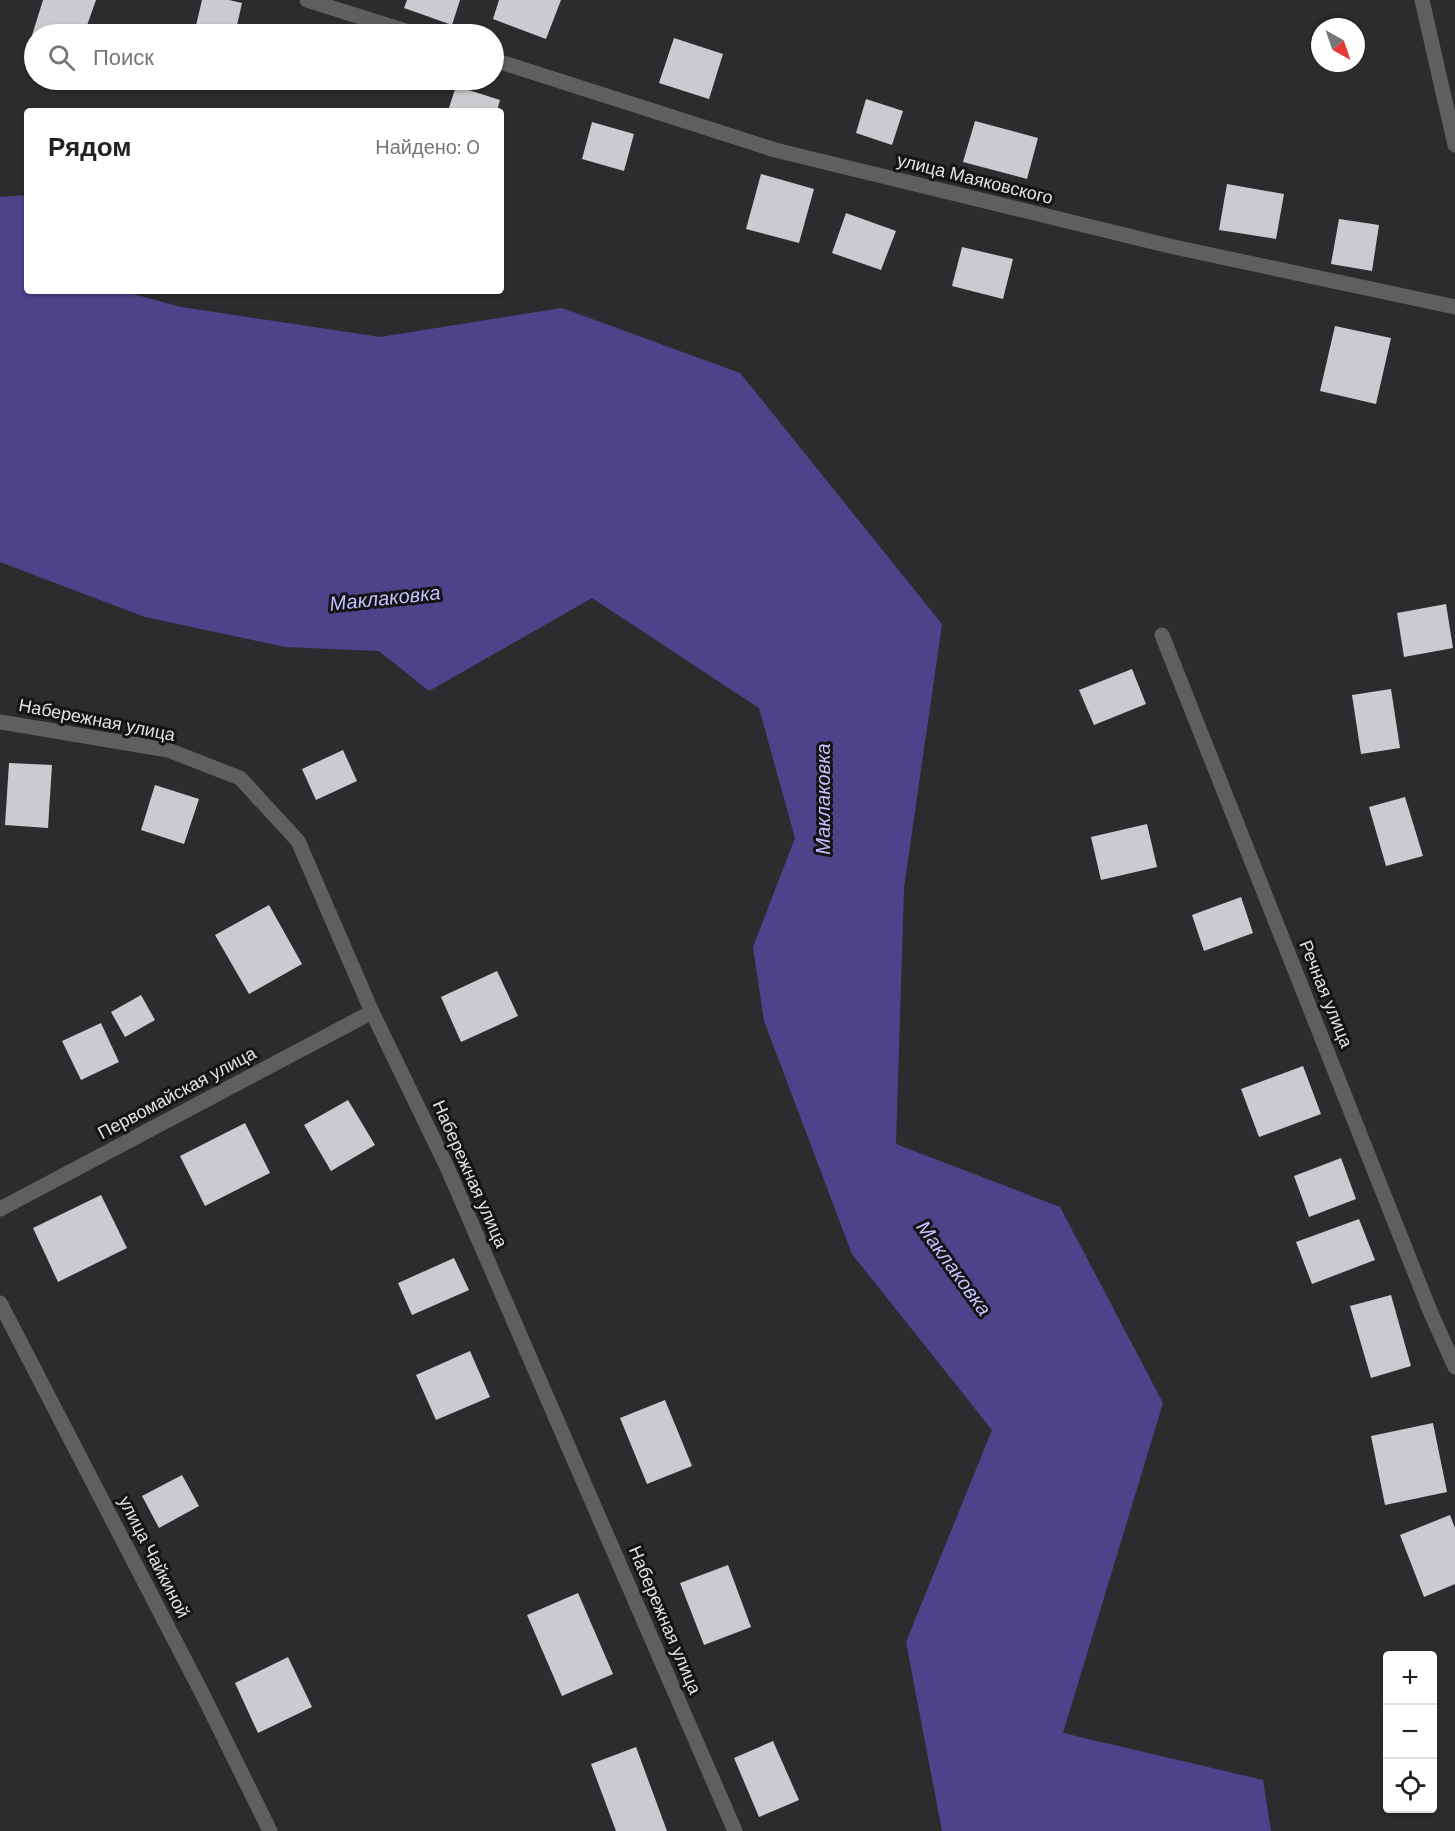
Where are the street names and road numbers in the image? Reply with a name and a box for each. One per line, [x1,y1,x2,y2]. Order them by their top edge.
street label: улица Маяковского [894,148,1056,210]
street label: Набережная улица [17,693,178,747]
street label: Речная улица [1294,937,1359,1052]
street label: Первомайская улица [94,1041,261,1145]
street label: Набережная улица [427,1097,514,1252]
street label: улица Чайкиной [113,1492,195,1622]
street label: Набережная улица [623,1542,707,1699]

